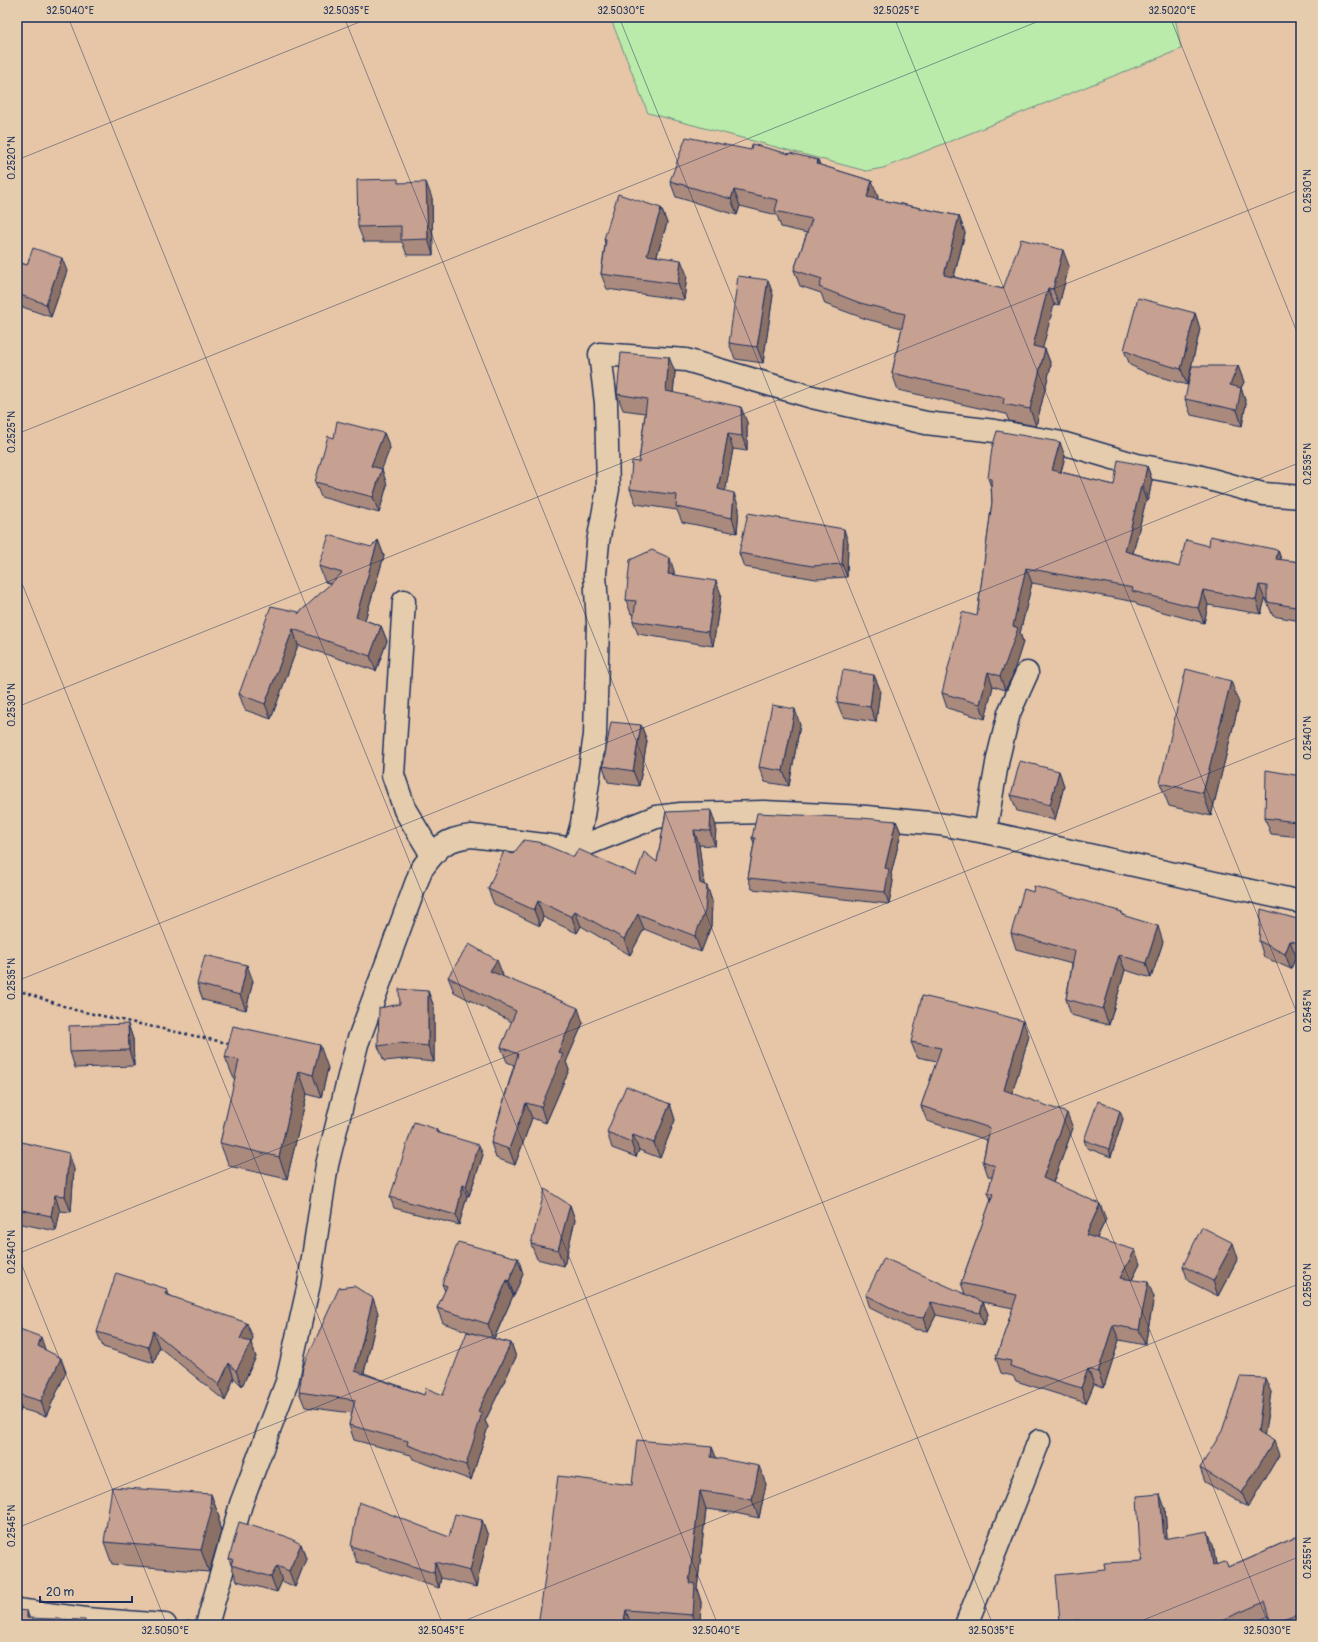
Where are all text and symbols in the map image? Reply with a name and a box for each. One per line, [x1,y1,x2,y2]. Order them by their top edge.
text: 32.5040°E [46,5,94,17]
text: 32.5035°E [323,5,369,17]
text: 32.5030°E [597,5,645,17]
text: 32.5025°E [873,5,919,17]
text: 32.5020°E [1148,5,1196,17]
text: 0.2520°N [6,136,18,180]
text: 0.2530°N [1302,169,1314,213]
text: 0.2525°N [6,411,18,453]
text: 0.2535°N [1302,443,1314,485]
text: 0.2530°N [6,683,18,727]
text: 0.2540°N [1302,716,1314,760]
text: 0.2535°N [6,958,18,1000]
text: 0.2545°N [1302,990,1314,1032]
text: 0.2540°N [6,1230,18,1274]
text: 0.2550°N [1302,1263,1314,1307]
text: 0.2545°N [6,1505,18,1547]
text: 0.2555°N [1302,1537,1314,1579]
scale bar [40,1578,132,1604]
text: 20 m [46,1585,75,1600]
text: 32.5050°E [141,1625,189,1637]
text: 32.5045°E [418,1625,464,1637]
text: 32.5040°E [692,1625,740,1637]
text: 32.5035°E [968,1625,1014,1637]
text: 32.5030°E [1243,1625,1291,1637]

